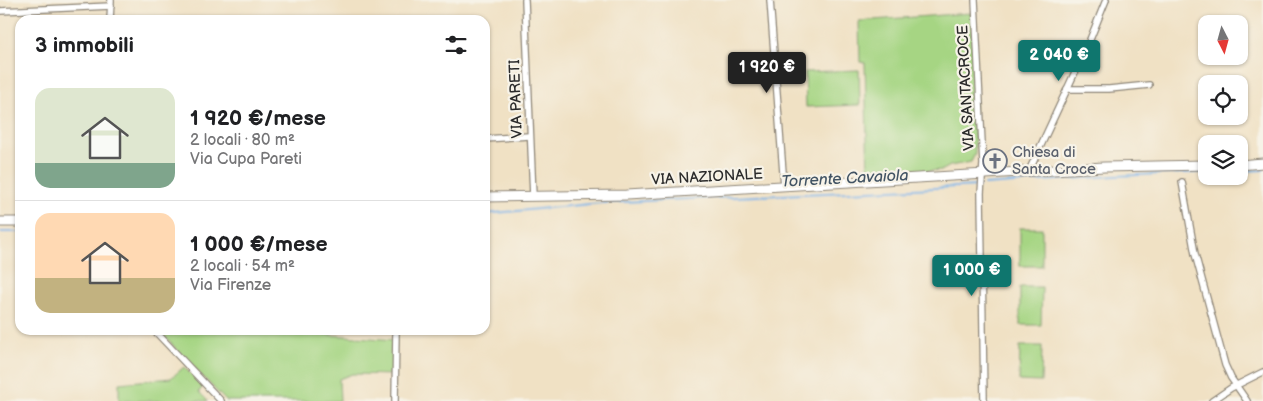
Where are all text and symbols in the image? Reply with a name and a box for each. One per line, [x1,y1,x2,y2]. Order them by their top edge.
north arrow [1198,15,1248,65]
map controls [1198,15,1248,185]
street label: VIA SANTACROCE [953,25,979,151]
icon: filters [442,31,470,59]
text: 3 immobili [35,33,134,58]
pin: 2 040 € [1013,39,1105,82]
text: 2 040 € [1029,46,1089,65]
pin: 1 920 € [721,52,813,94]
text: 1 920 € [739,58,795,77]
street label: VIA PARETI [505,59,527,139]
button: locate [1198,75,1248,125]
text: 1 920 €/mese [190,106,326,131]
icon: home [75,108,135,168]
text: 2 locali · 80 m² [190,131,295,150]
button: layers [1198,135,1248,185]
place label: Chiesa di Santa Croce [1012,143,1096,179]
church icon: Chiesa di Santa Croce [982,148,1008,174]
text: Via Cupa Pareti [190,150,302,169]
street label: VIA NAZIONALE [651,165,763,189]
water label: Torrente Cavaiola [781,166,909,192]
text: 1 000 €/mese [190,232,328,257]
icon: home [75,233,135,293]
pin: 1 000 € [926,254,1018,297]
text: 2 locali · 54 m² [190,257,295,276]
text: 1 000 € [943,261,1001,280]
text: Via Firenze [190,276,271,295]

